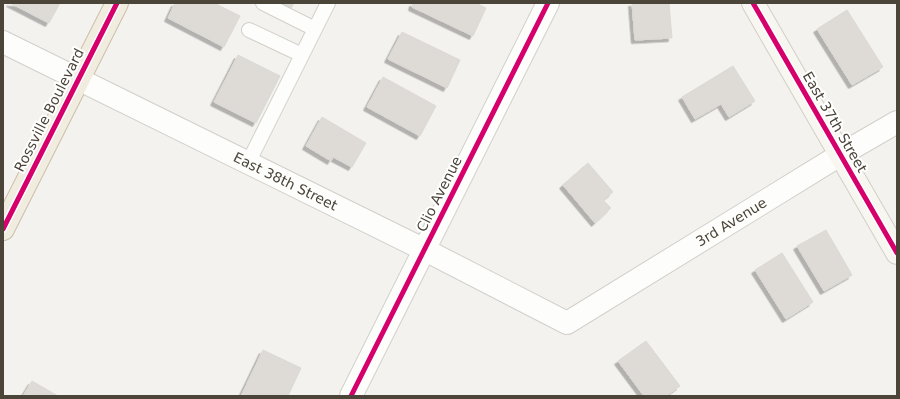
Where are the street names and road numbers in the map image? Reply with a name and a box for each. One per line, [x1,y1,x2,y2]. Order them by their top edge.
street label: Rossville Boulevard [11,46,87,174]
street label: East 37th Street [800,69,871,176]
street label: East 38th Street [231,149,341,214]
street label: Clio Avenue [413,154,465,234]
street label: 3rd Avenue [693,194,769,250]

